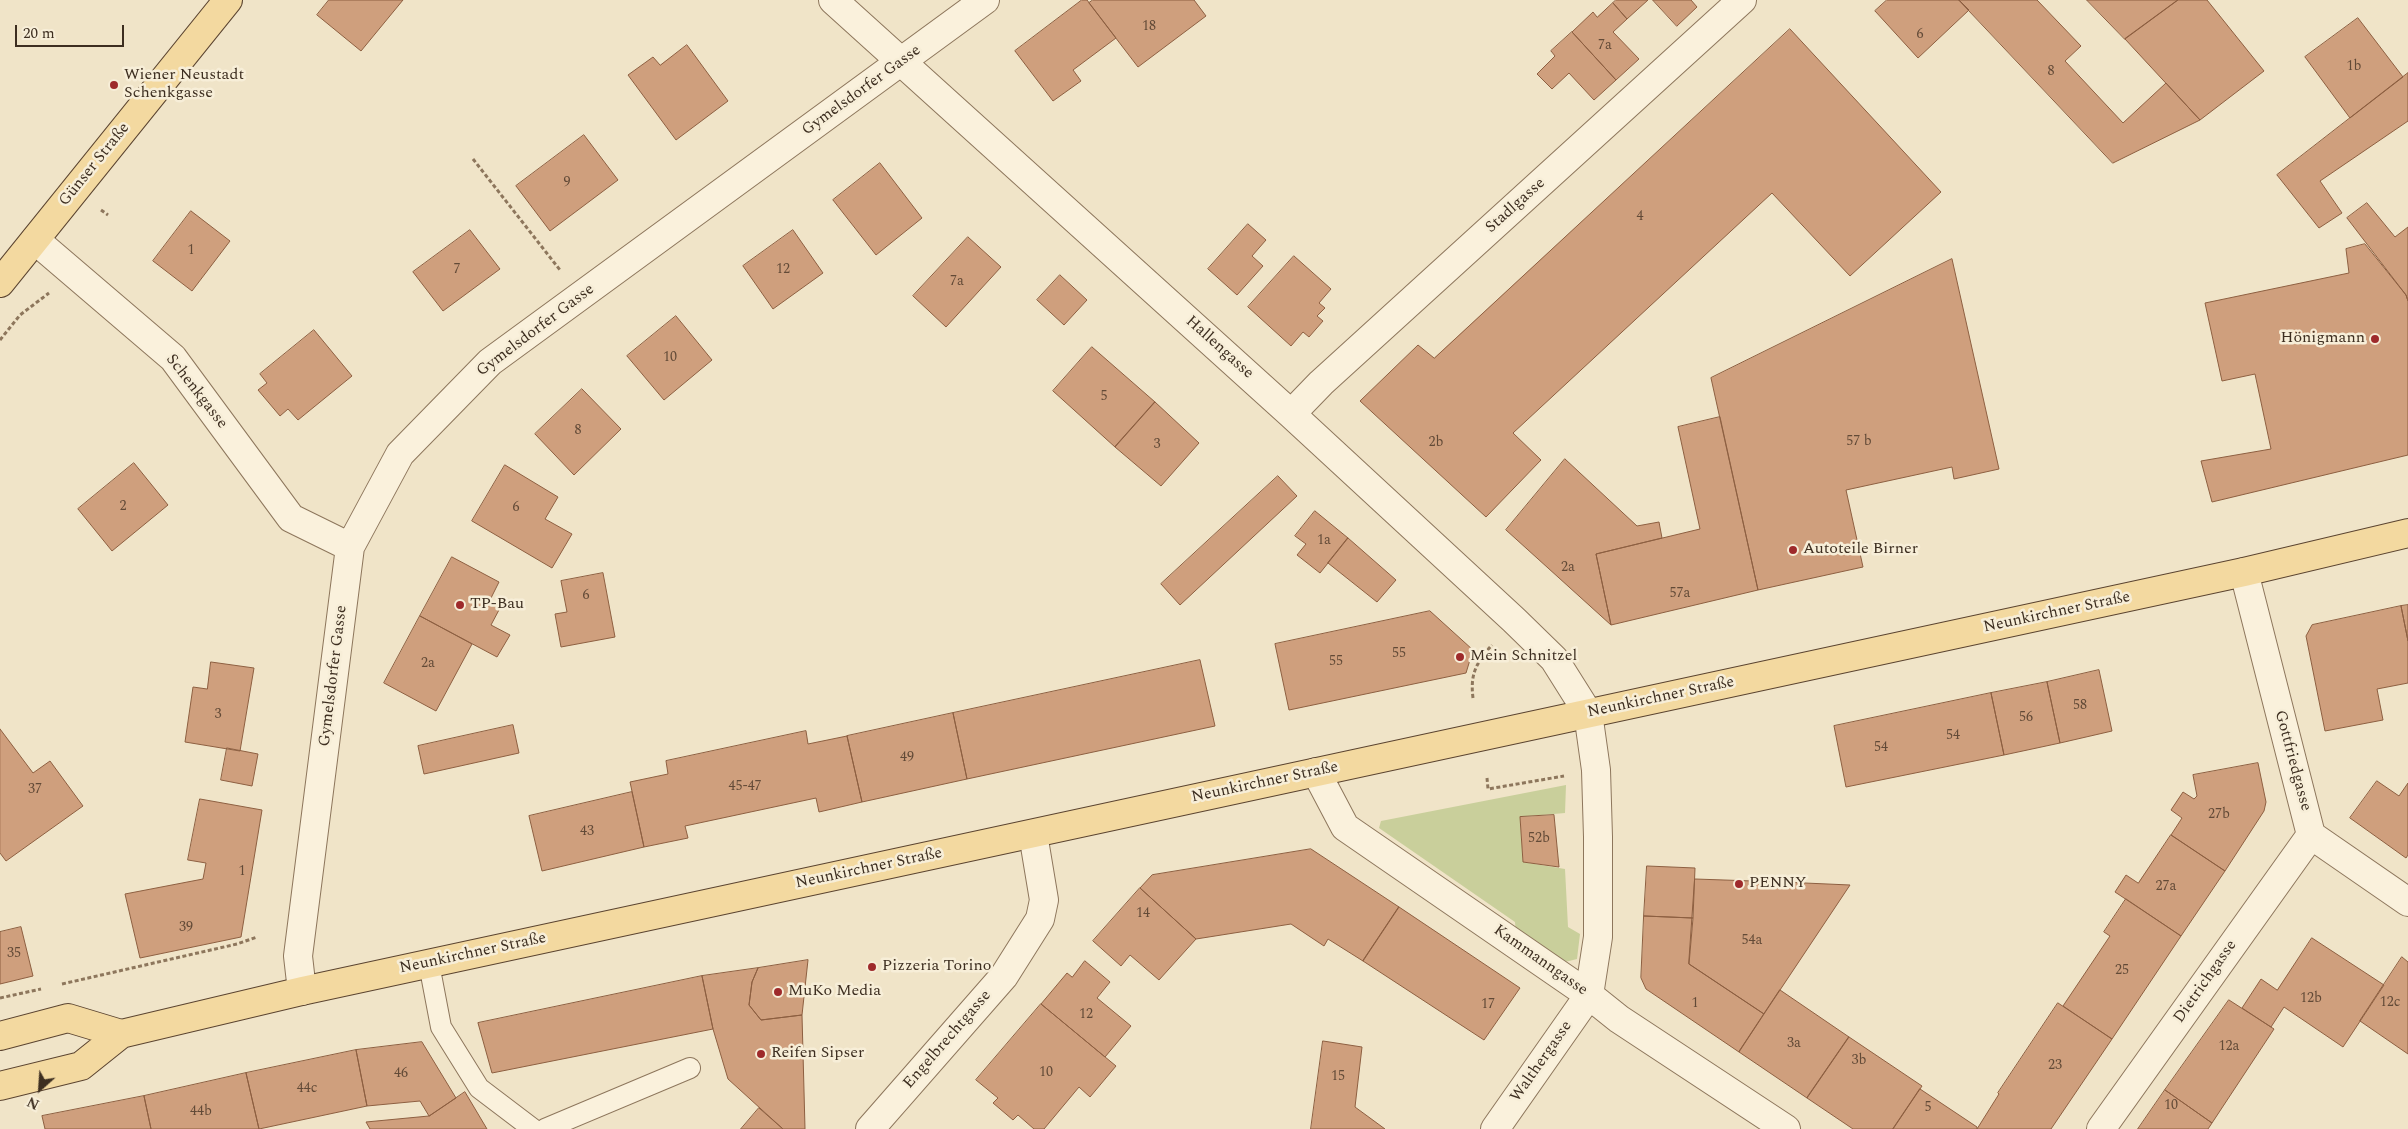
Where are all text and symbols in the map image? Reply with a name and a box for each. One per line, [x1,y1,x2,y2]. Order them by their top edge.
scale bar [18,15,126,47]
house number: 18 [1142,19,1156,35]
text: 20 m [23,22,55,45]
house number: 6 [1917,27,1923,43]
house number: 7a [1598,38,1612,54]
street label: Gymelsdorfer Gasse [799,41,925,141]
house number: 1b [2347,59,2361,75]
house number: 8 [2048,64,2054,80]
place label: Wiener Neustadt Schenkgasse [124,66,244,104]
marker: Wiener Neustadt Schenkgasse [108,79,120,91]
street label: Günser Straße [56,119,134,211]
street label: Stadlgasse [1482,174,1550,238]
house number: 9 [564,175,570,191]
house number: 4 [1637,209,1643,225]
house number: 1 [188,243,194,259]
house number: 7 [454,262,460,278]
house number: 12 [776,262,790,278]
house number: 7a [950,274,964,290]
street label: Gymelsdorfer Gasse [473,281,599,381]
street label: Hallengasse [1181,312,1257,384]
place label: Hönigmann [2280,329,2365,349]
marker: Hönigmann [2369,333,2381,345]
house number: 10 [663,350,677,366]
street label: Schenkgasse [161,351,231,433]
house number: 5 [1101,389,1107,405]
house number: 8 [575,423,581,439]
house number: 57 b [1846,434,1872,450]
house number: 2b [1429,435,1443,451]
house number: 3 [1154,437,1160,453]
house number: 2 [120,499,126,515]
house number: 6 [513,500,519,516]
house number: 1a [1317,533,1331,549]
place label: Autoteile Birner [1803,540,1918,560]
marker: Autoteile Birner [1787,544,1799,556]
house number: 2a [1561,560,1575,576]
house number: 57a [1670,586,1690,602]
house number: 6 [583,588,589,604]
street label: Neunkirchner Straße [1982,588,2132,638]
place label: TP-Bau [470,595,524,615]
marker: TP-Bau [454,599,466,611]
street label: Gymelsdorfer Gasse [316,604,352,748]
house number: 55 [1392,646,1406,662]
place label: Mein Schnitzel [1470,647,1577,667]
marker: Mein Schnitzel [1454,651,1466,663]
house number: 55 [1329,654,1343,670]
house number: 2a [421,656,435,672]
street label: Neunkirchner Straße [1586,673,1736,723]
house number: 58 [2073,698,2087,714]
house number: 3 [215,707,221,723]
street label: Gottfriedgasse [2269,708,2315,814]
house number: 56 [2019,710,2033,726]
house number: 54 [1946,728,1960,744]
house number: 54 [1874,740,1888,756]
house number: 49 [900,750,914,766]
street label: Neunkirchner Straße [1190,758,1340,808]
house number: 45-47 [728,779,762,795]
house number: 37 [28,782,42,798]
house number: 27b [2208,807,2230,823]
house number: 43 [580,824,594,840]
house number: 52b [1528,831,1550,847]
street label: Neunkirchner Straße [794,844,944,894]
house number: 1 [239,864,245,880]
place label: PENNY [1749,874,1807,894]
marker: PENNY [1733,878,1745,890]
house number: 27a [2156,879,2176,895]
house number: 14 [1136,906,1150,922]
house number: 39 [179,920,193,936]
street label: Kammanngasse [1489,921,1591,1001]
street label: Neunkirchner Straße [398,929,548,979]
house number: 54a [1742,933,1762,949]
street label: Dietrichgasse [2170,937,2242,1027]
house number: 35 [7,946,21,962]
place label: Pizzeria Torino [882,957,991,977]
marker: Pizzeria Torino [866,961,878,973]
house number: 25 [2115,963,2129,979]
place label: MuKo Media [788,982,881,1002]
marker: MuKo Media [772,986,784,998]
street label: Engelbrechtgasse [900,987,996,1093]
house number: 12b [2300,991,2322,1007]
house number: 12c [2380,995,2400,1011]
house number: 1 [1692,996,1698,1012]
house number: 17 [1481,997,1495,1013]
house number: 12 [1079,1007,1093,1023]
street label: Walthergasse [1507,1018,1577,1106]
house number: 3a [1787,1036,1801,1052]
house number: 12a [2219,1039,2239,1055]
place label: Reifen Sipser [771,1044,864,1064]
marker: Reifen Sipser [755,1048,767,1060]
house number: 3b [1852,1053,1866,1069]
house number: 23 [2048,1058,2062,1074]
north arrow [15,1064,65,1114]
house number: 10 [1039,1065,1053,1081]
house number: 46 [394,1066,408,1082]
house number: 15 [1331,1069,1345,1085]
house number: 44c [297,1081,317,1097]
text: N [23,1091,43,1115]
house number: 10 [2164,1098,2178,1114]
house number: 5 [1925,1100,1931,1116]
house number: 44b [190,1104,212,1120]

